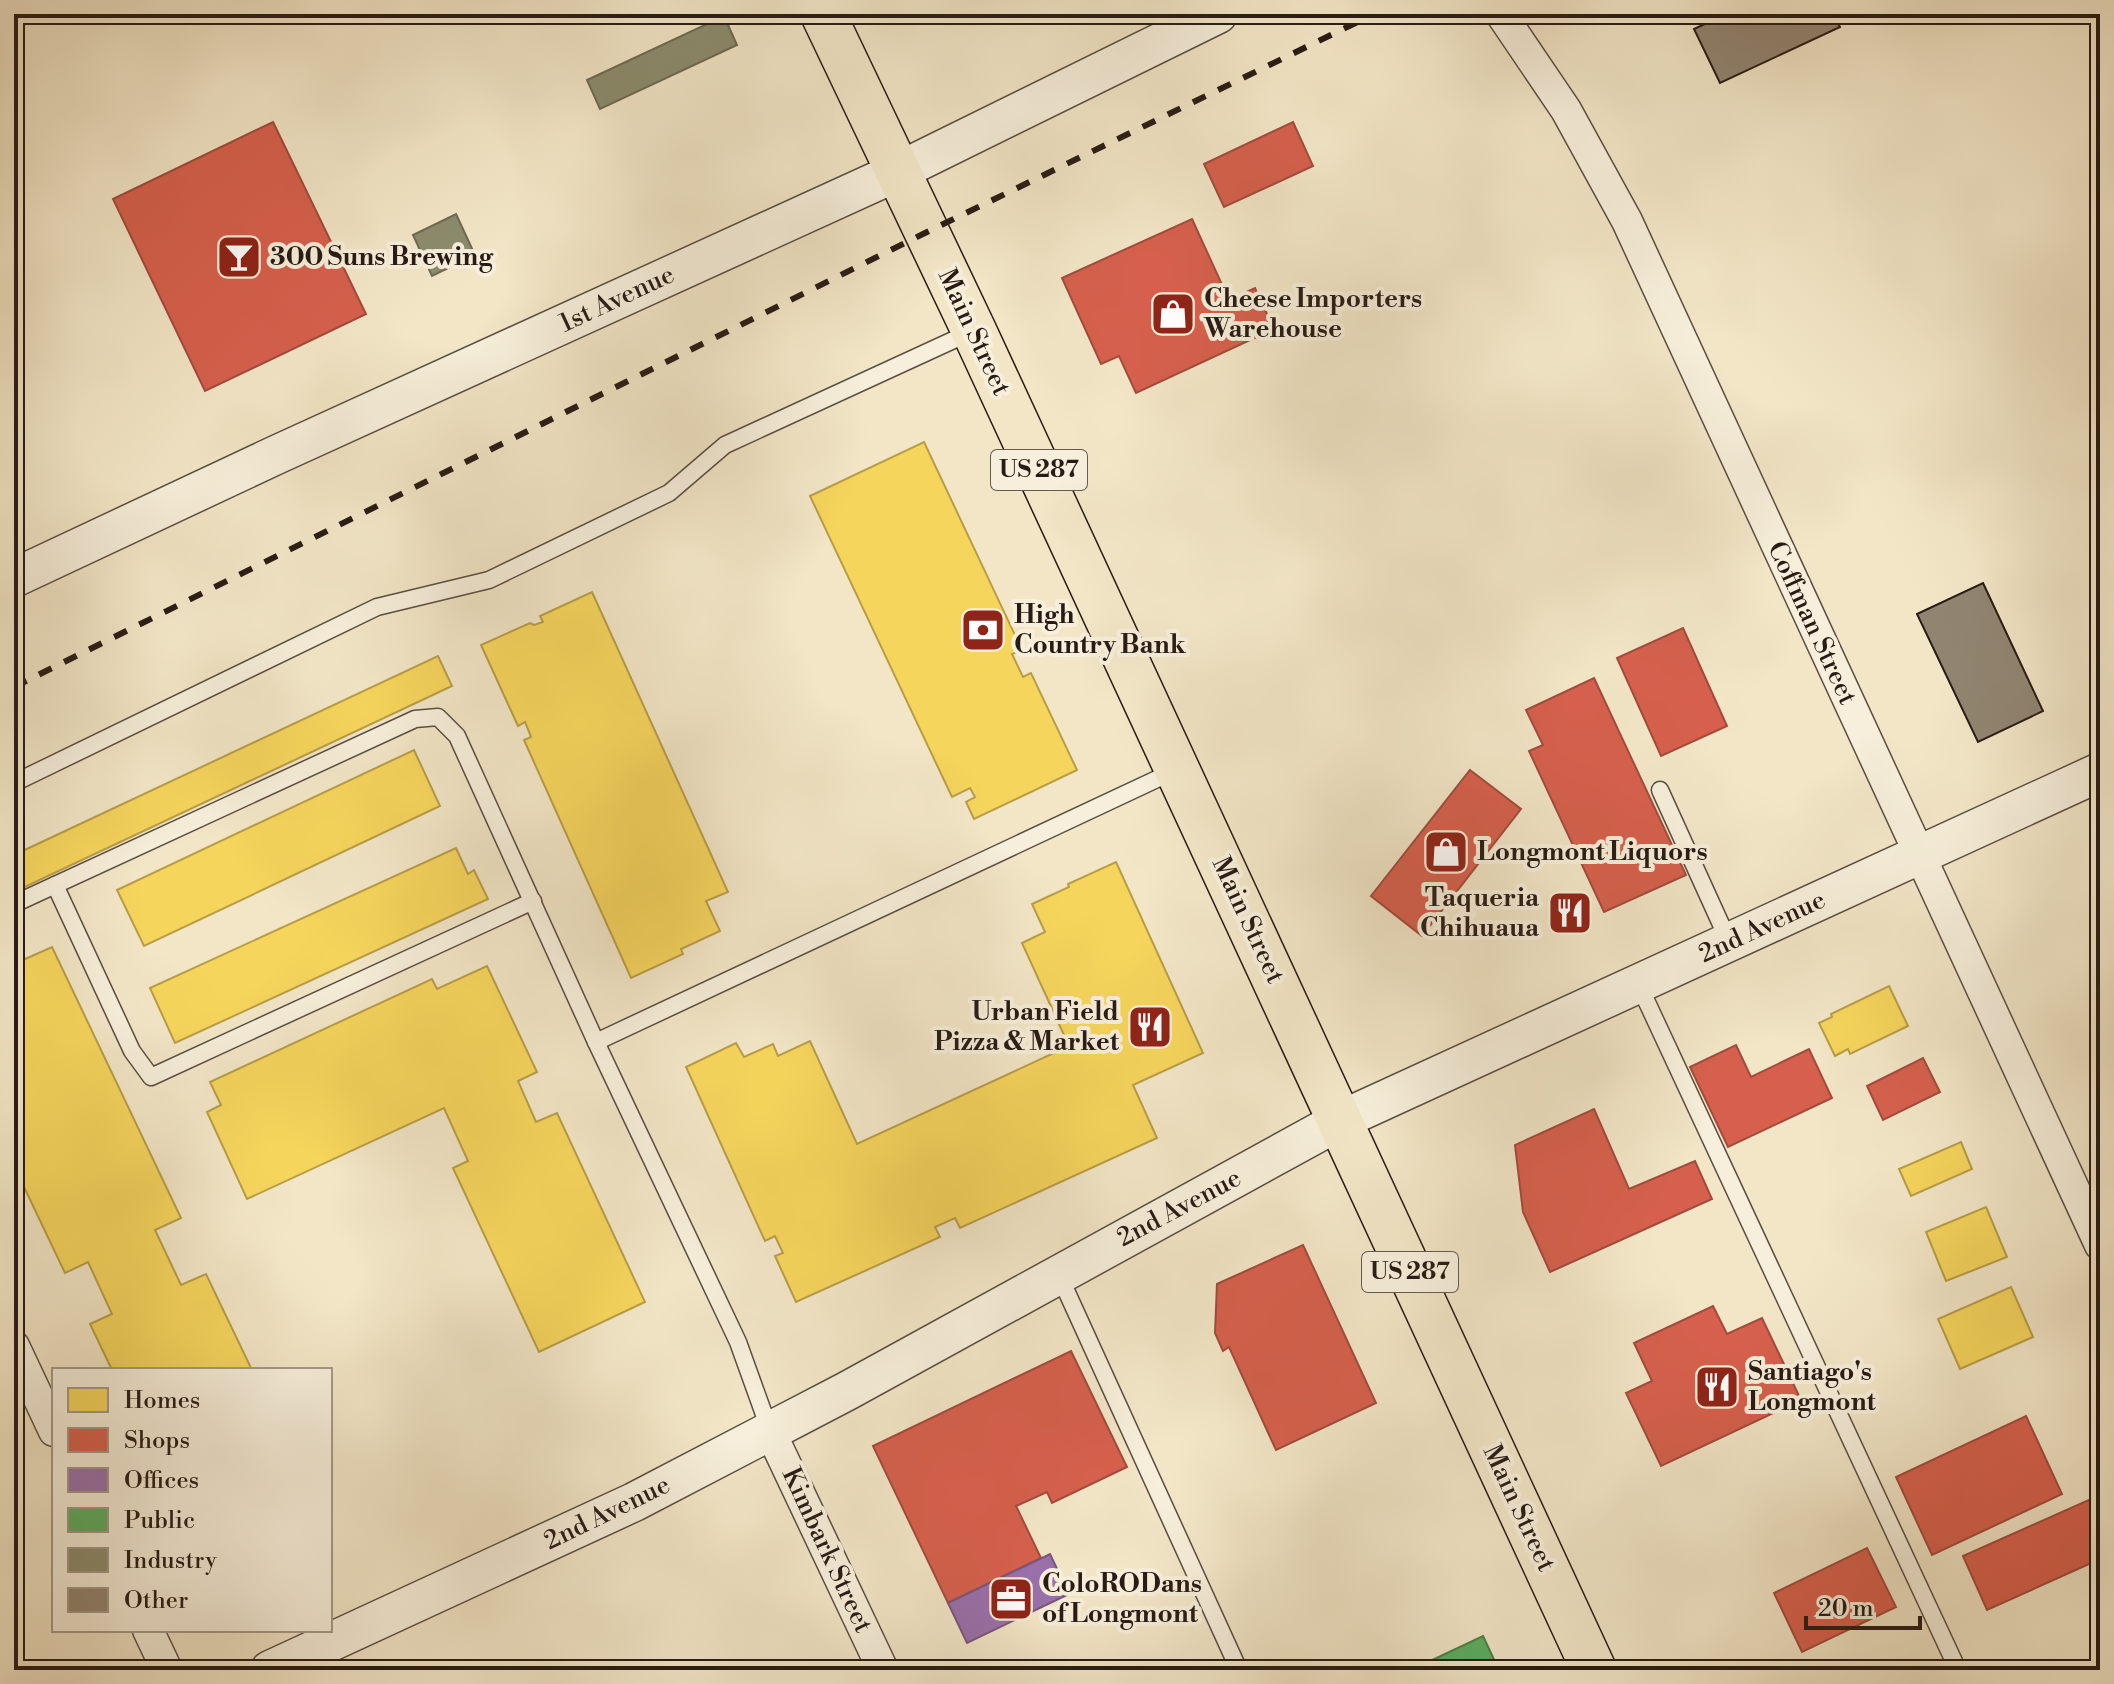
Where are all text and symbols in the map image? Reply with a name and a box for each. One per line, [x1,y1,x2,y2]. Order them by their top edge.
bar icon: 300 Suns Brewing [215,233,263,281]
place label: 300 Suns Brewing [270,241,494,273]
street label: 1st Avenue [554,258,680,340]
street label: Main Street [931,264,1017,400]
place label: Cheese Importers Warehouse [1203,283,1422,345]
shop icon: Cheese Importers Warehouse [1149,290,1197,338]
road number: US 287 [991,450,1087,490]
street label: Coffman Street [1760,536,1864,710]
place label: High Country Bank [1014,599,1187,661]
bank icon: High Country Bank [959,606,1007,654]
shop icon: Longmont Liquors [1422,828,1470,876]
place label: Longmont Liquors [1477,836,1708,868]
street label: Main Street [1205,852,1291,988]
place label: Taqueria Chihuaua [1420,882,1540,944]
street label: 2nd Avenue [1694,884,1830,970]
restaurant icon: Taqueria Chihuaua [1546,889,1594,937]
place label: Urban Field Pizza & Market [934,996,1120,1058]
restaurant icon: Urban Field Pizza & Market [1126,1003,1174,1051]
street label: 2nd Avenue [1111,1162,1247,1254]
road number: US 287 [1362,1252,1458,1292]
place label: Santiago's Longmont [1748,1356,1877,1418]
restaurant icon: Santiago's Longmont [1693,1363,1741,1411]
legend [52,1368,332,1632]
text: Homes [124,1386,200,1416]
text: Shops [124,1426,190,1456]
street label: Main Street [1476,1440,1562,1576]
street label: Kimbark Street [775,1462,879,1638]
text: Offices [124,1466,199,1496]
street label: 2nd Avenue [539,1469,675,1557]
text: Public [124,1506,195,1536]
text: Industry [124,1546,217,1576]
place label: ColoRODans of Longmont [1042,1568,1202,1630]
office icon: ColoRODans of Longmont [987,1575,1035,1623]
scale bar [1806,1580,1920,1630]
text: Other [124,1586,188,1616]
text: 20 m [1818,1594,1874,1624]

